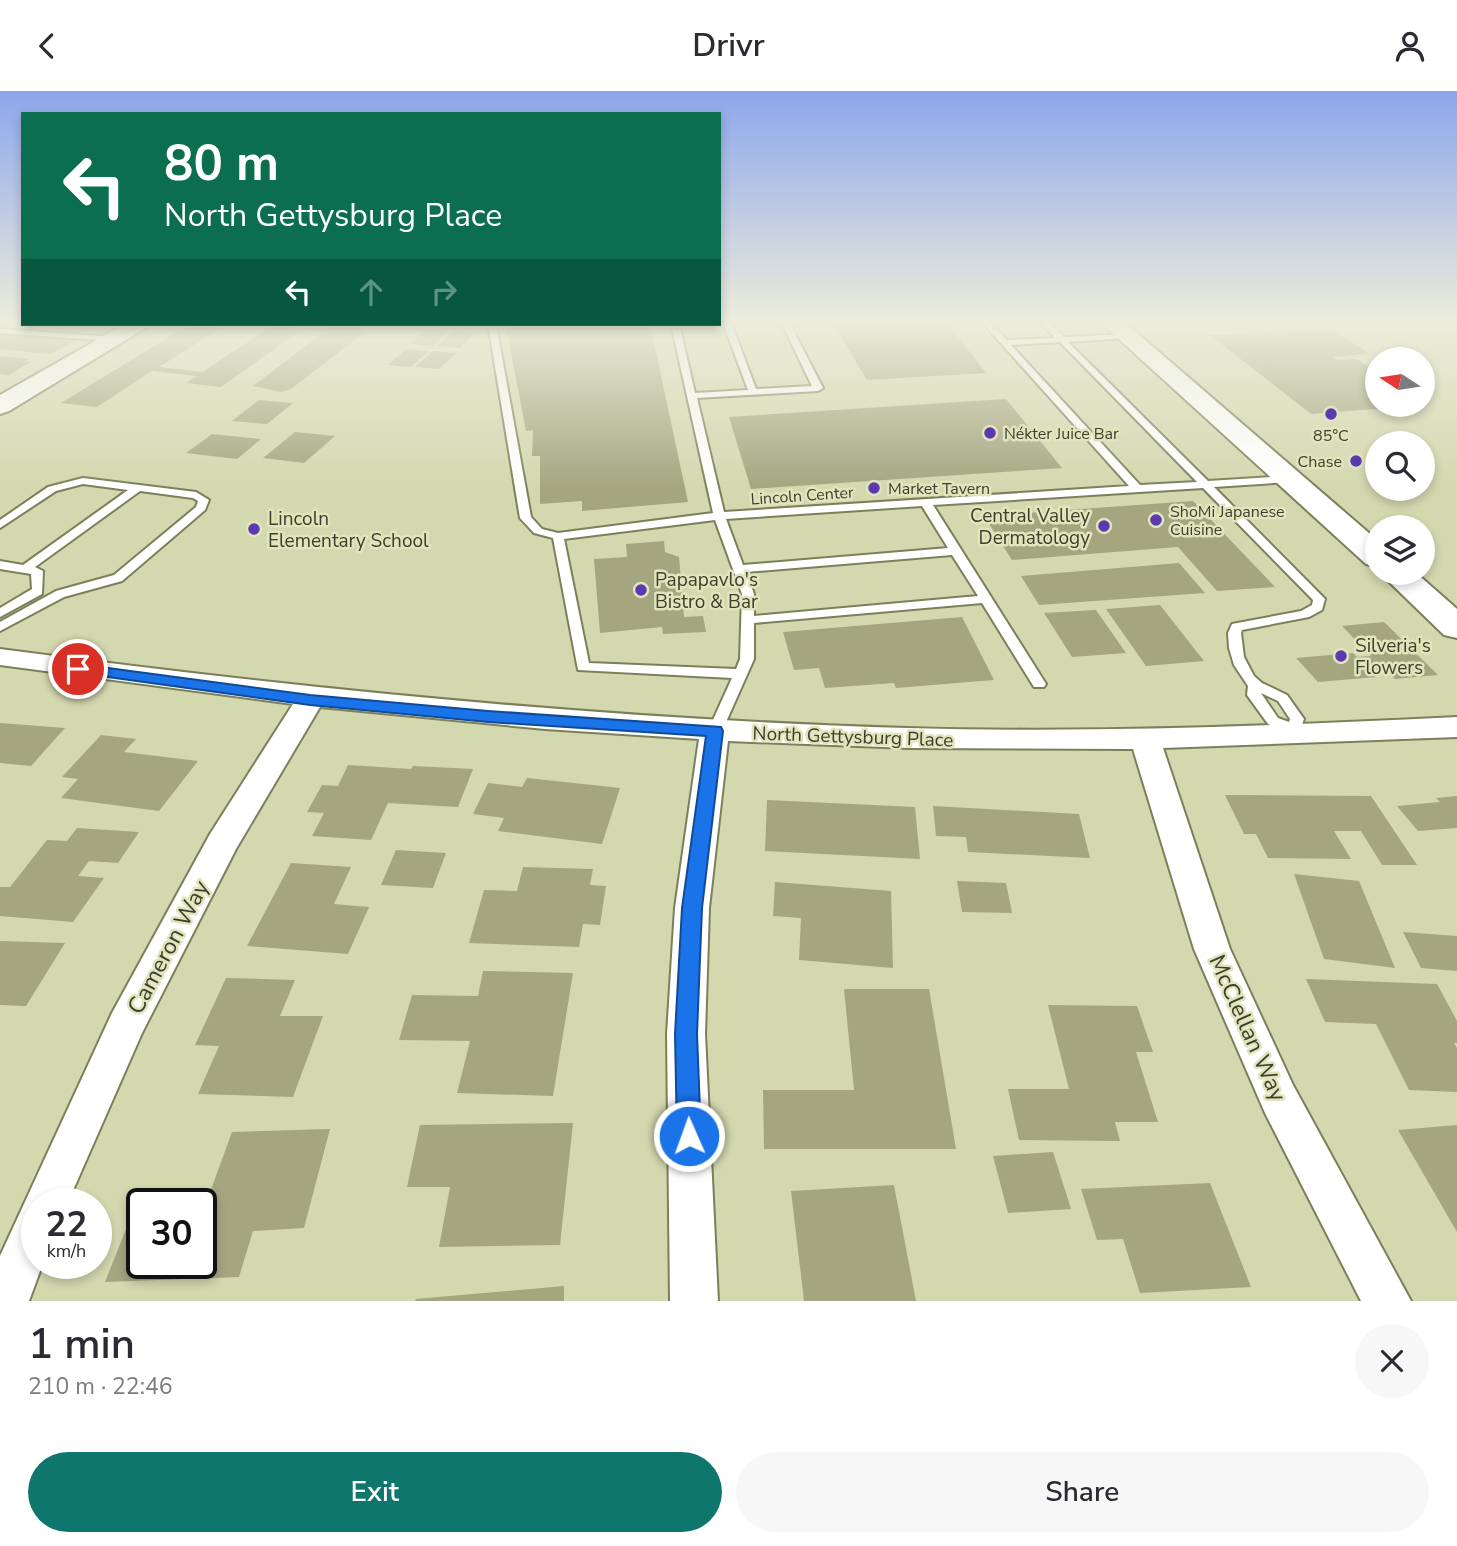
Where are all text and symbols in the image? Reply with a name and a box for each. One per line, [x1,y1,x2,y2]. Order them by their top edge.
text: Drivr [692,24,765,67]
icon: back [28,27,66,65]
icon: person [1391,27,1429,65]
text: 80 m [164,130,279,197]
icon: left [49,140,140,231]
text: North Gettysburg Place [164,194,502,237]
icon: left [279,273,317,311]
icon: ahead [352,273,390,311]
icon: right [425,273,463,311]
north arrow [1365,347,1435,417]
map controls [1365,347,1435,585]
marker: 85°C [1323,406,1339,422]
place label: Nékter Juice Bar [1004,423,1119,445]
marker: Nékter Juice Bar [982,425,998,441]
place label: 85°C [1313,425,1349,447]
button: search [1365,431,1435,501]
place label: Chase [1297,451,1342,473]
marker: Chase [1348,453,1364,469]
place label: Market Tavern [888,478,990,500]
marker: Market Tavern [866,480,882,496]
street label: Lincoln Center [750,481,855,511]
place label: ShoMi Japanese Cuisine [1170,501,1285,541]
place label: Central Valley Dermatology [970,503,1090,551]
place label: Lincoln Elementary School [268,506,429,554]
marker: ShoMi Japanese Cuisine [1148,512,1164,528]
button: layers [1365,515,1435,585]
marker: Central Valley Dermatology [1096,518,1112,534]
marker: Lincoln Elementary School [246,521,262,537]
place label: Papapavlo's Bistro & Bar [655,567,758,615]
marker: Papapavlo's Bistro & Bar [633,582,649,598]
place label: Silveria's Flowers [1355,633,1431,681]
pin [48,639,108,699]
marker: Silveria's Flowers [1333,648,1349,664]
icon: arrive [59,650,97,688]
street label: North Gettysburg Place [752,721,954,753]
street label: Cameron Way [120,875,217,1019]
street label: McClellan Way [1201,950,1294,1107]
position arrow [652,1099,726,1173]
speed limit sign: 30 [126,1188,217,1279]
text: 22 [45,1201,88,1248]
text: km/h [47,1239,86,1263]
text: 1 min [28,1316,135,1373]
button: close [1355,1324,1429,1398]
text: 210 m · 22:46 [28,1371,173,1402]
button: Exit [28,1452,722,1532]
button: Share [736,1452,1429,1532]

